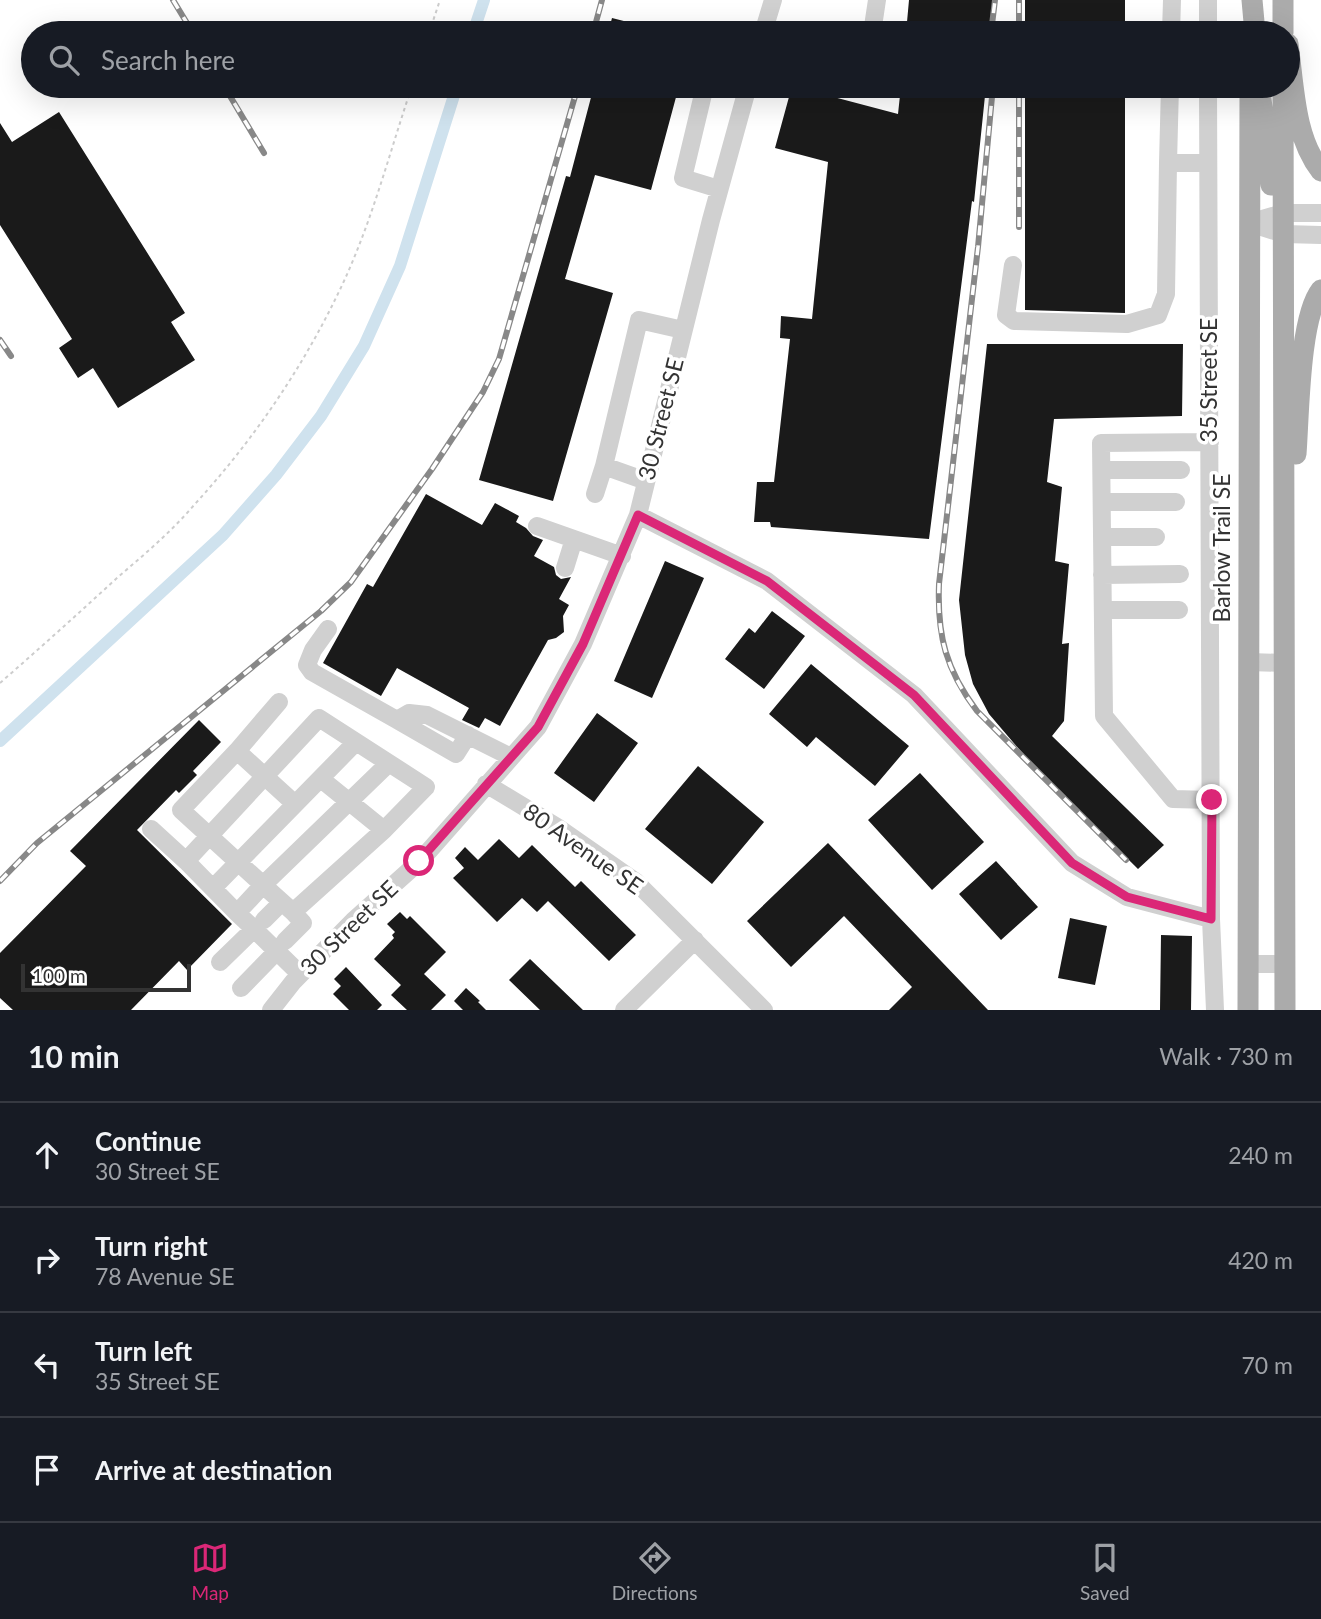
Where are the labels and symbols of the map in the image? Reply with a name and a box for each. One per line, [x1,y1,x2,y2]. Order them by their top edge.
street label: 35 Street SE [1194,318,1222,442]
street label: 30 Street SE [631,355,689,483]
street label: Barlow Trail SE [1207,474,1235,622]
route end [1196,784,1227,815]
street label: 80 Avenue SE [518,797,649,900]
route start [403,845,434,876]
street label: 30 Street SE [294,874,403,981]
scale bar [21,961,191,993]

